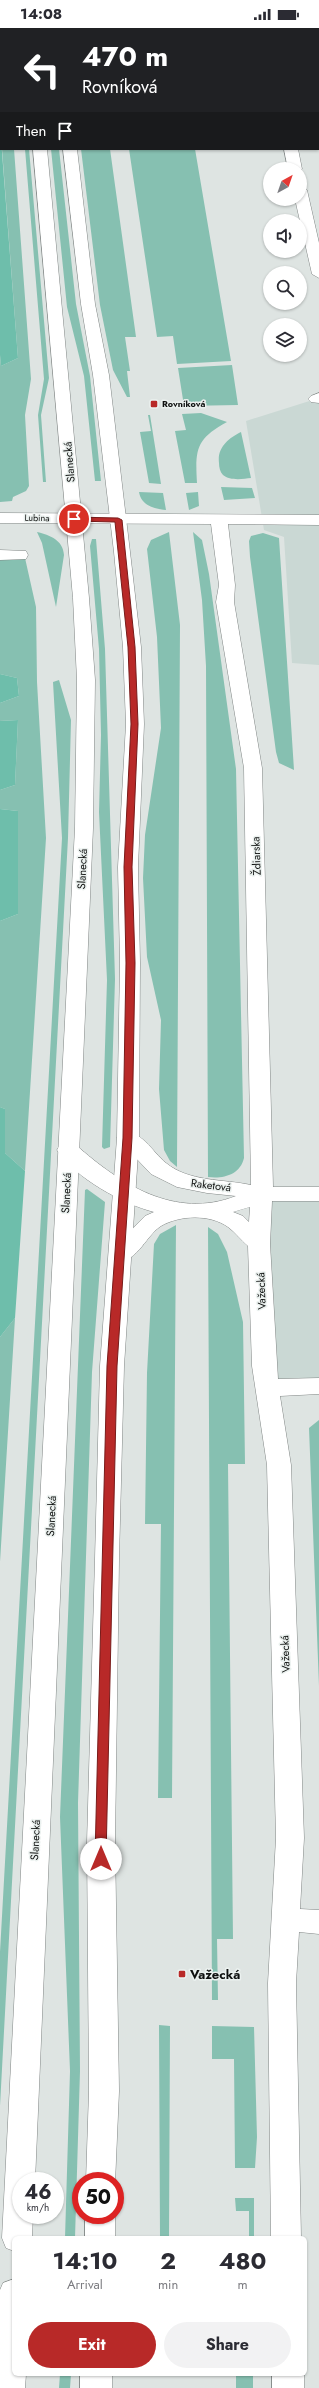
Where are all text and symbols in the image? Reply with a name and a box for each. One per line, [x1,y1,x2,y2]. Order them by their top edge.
text: 14:08 [20,3,62,25]
text: 470 m [82,36,168,77]
icon: left [16,44,68,96]
text: Rovníková [82,74,158,100]
text: Then [16,120,46,142]
icon: arrive [54,120,76,142]
north arrow [263,162,307,206]
map controls [263,162,307,362]
button: sound [263,214,307,258]
button: search [263,266,307,310]
button: layers [263,318,307,362]
place label: Rovníková [162,397,205,410]
marker: Rovníková [149,399,159,409]
street label: Slanecká [59,441,79,483]
pin [57,502,91,536]
icon: arrive [63,508,85,530]
street label: Lubina [24,511,50,524]
street label: Ždiarska [247,836,265,876]
street label: Slanecká [73,848,91,890]
street label: Slanecká [57,1172,75,1214]
street label: Raketová [190,1175,232,1195]
street label: Važecká [252,1272,270,1310]
street label: Slanecká [42,1495,60,1537]
street label: Važecká [276,1635,294,1673]
street label: Slanecká [26,1819,44,1861]
position arrow [80,1838,122,1880]
place label: Važecká [189,1965,240,1984]
marker: Važecká [177,1969,187,1979]
speed limit sign: 50 [72,2172,124,2224]
text: 46 [24,2178,52,2207]
text: km/h [27,2200,49,2215]
text: 14:10 [53,2243,117,2278]
text: 2 [160,2243,176,2278]
text: 480 [219,2243,266,2278]
text: Arrival [67,2275,103,2294]
text: min [158,2275,178,2294]
text: m [238,2275,248,2294]
button: Exit [28,2322,156,2368]
button: Share [164,2322,291,2368]

